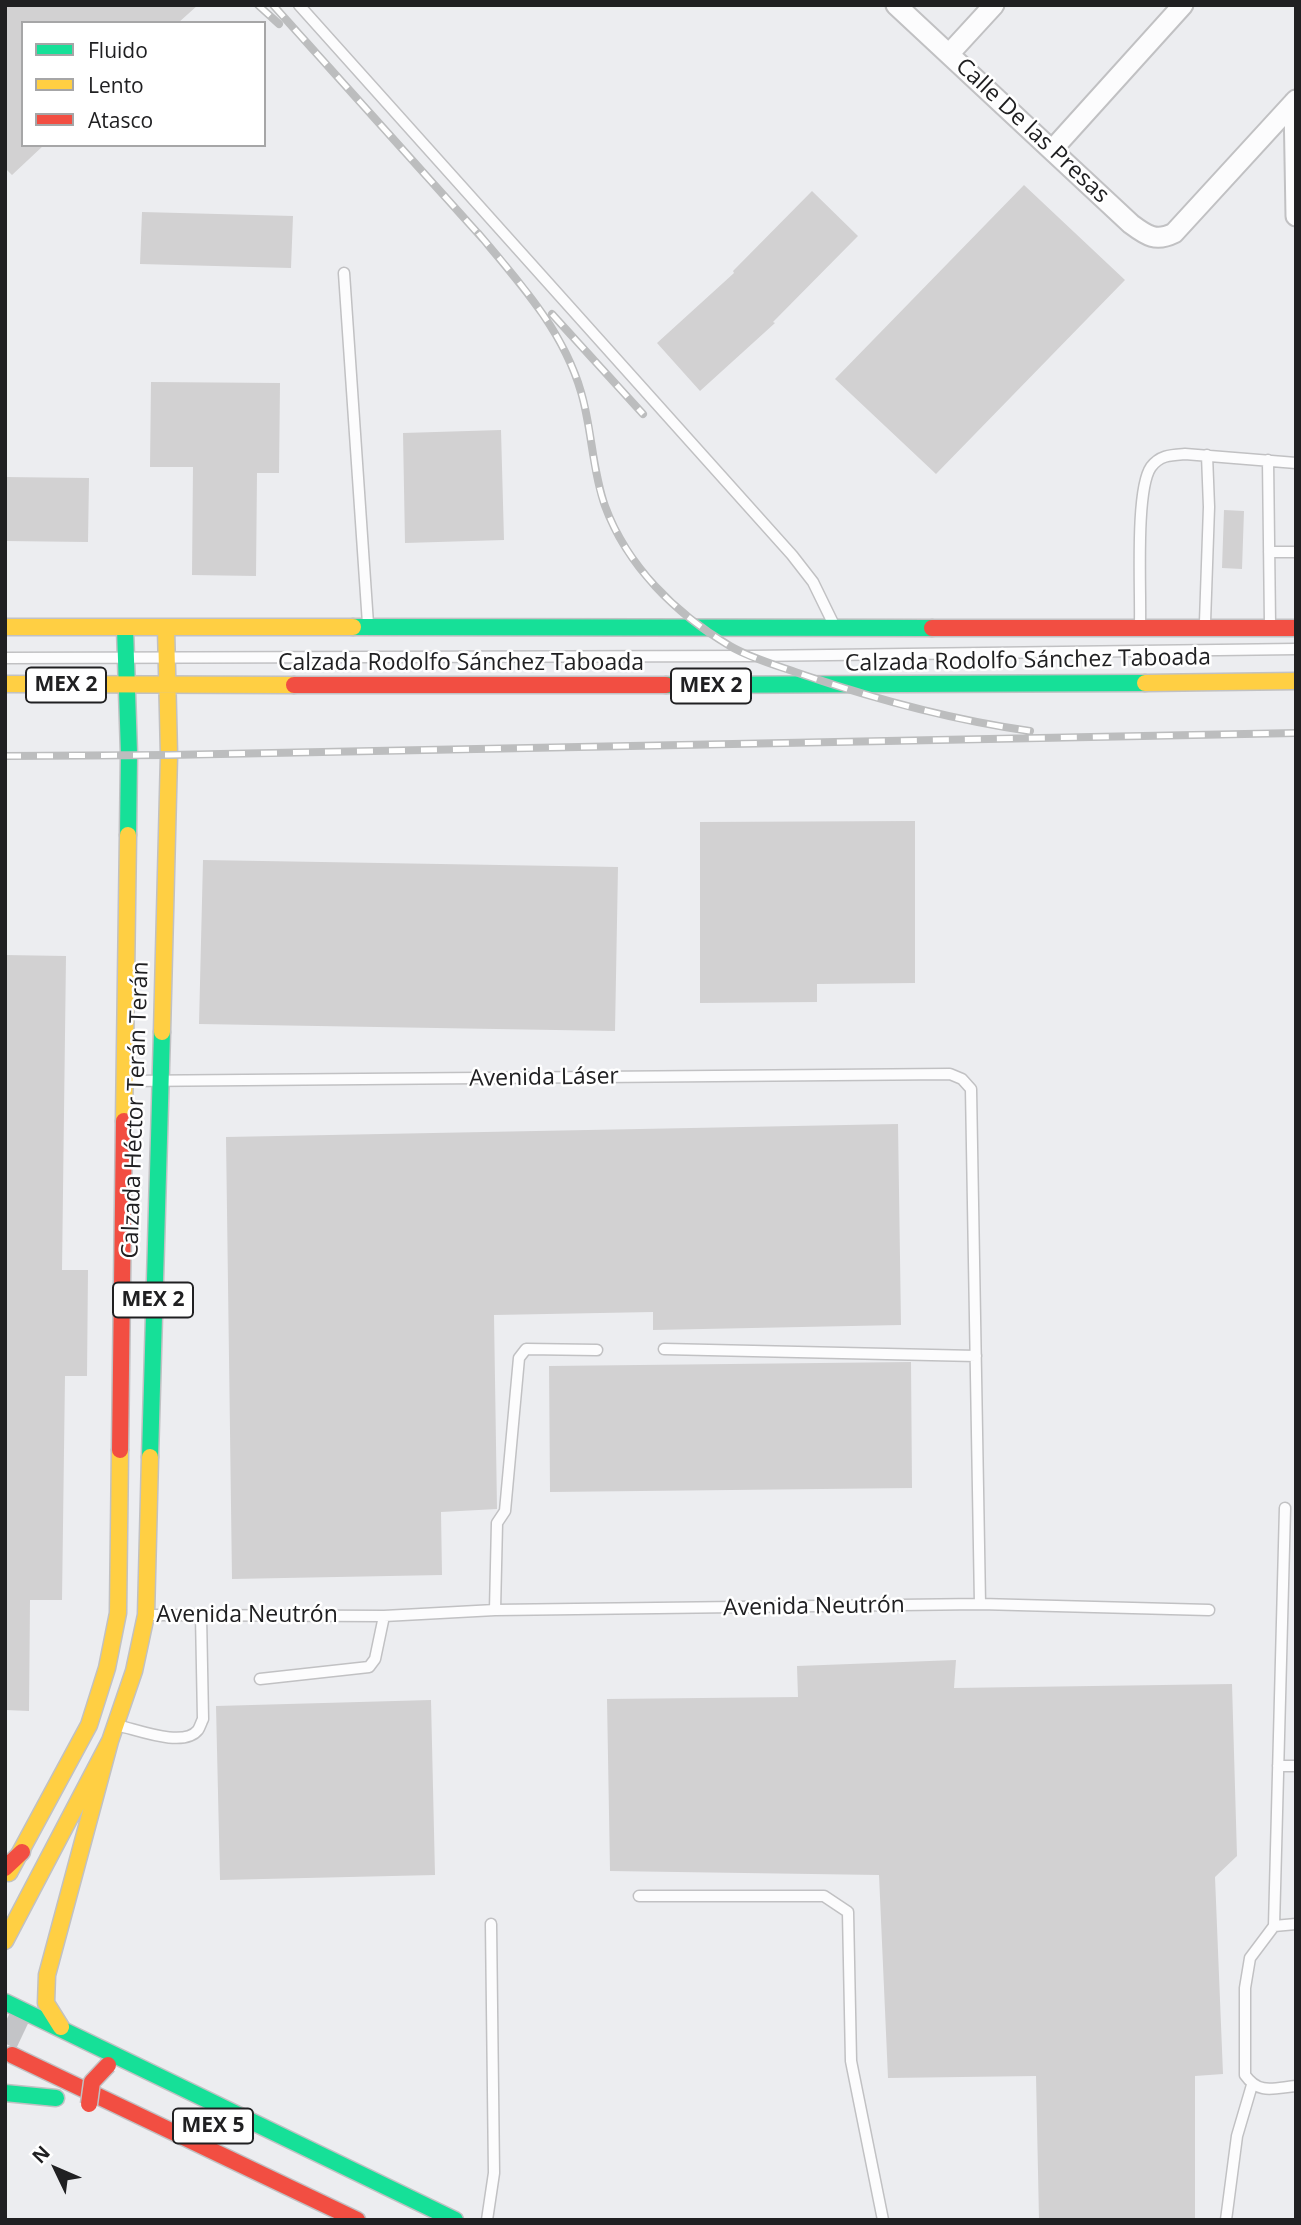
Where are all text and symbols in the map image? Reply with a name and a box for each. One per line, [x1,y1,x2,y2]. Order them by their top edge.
legend [21,21,266,147]
text: Fluido [88,36,148,64]
street label: Calle De las Presas [950,53,1114,209]
text: Lento [88,71,144,99]
text: Atasco [88,106,153,134]
street label: Calzada Rodolfo Sánchez Taboada [845,644,1211,678]
street label: Calzada Rodolfo Sánchez Taboada [278,649,644,677]
road number: MEX 2 [26,668,106,702]
road number: MEX 2 [671,668,751,704]
street label: Calzada Héctor Terán Terán [117,961,155,1259]
street label: Avenida Láser [469,1063,619,1093]
road number: MEX 2 [113,1282,193,1318]
street label: Avenida Neutrón [723,1592,905,1622]
street label: Avenida Neutrón [156,1601,338,1629]
road number: MEX 5 [173,2108,253,2144]
north arrow [21,2134,91,2204]
text: N [26,2140,56,2169]

